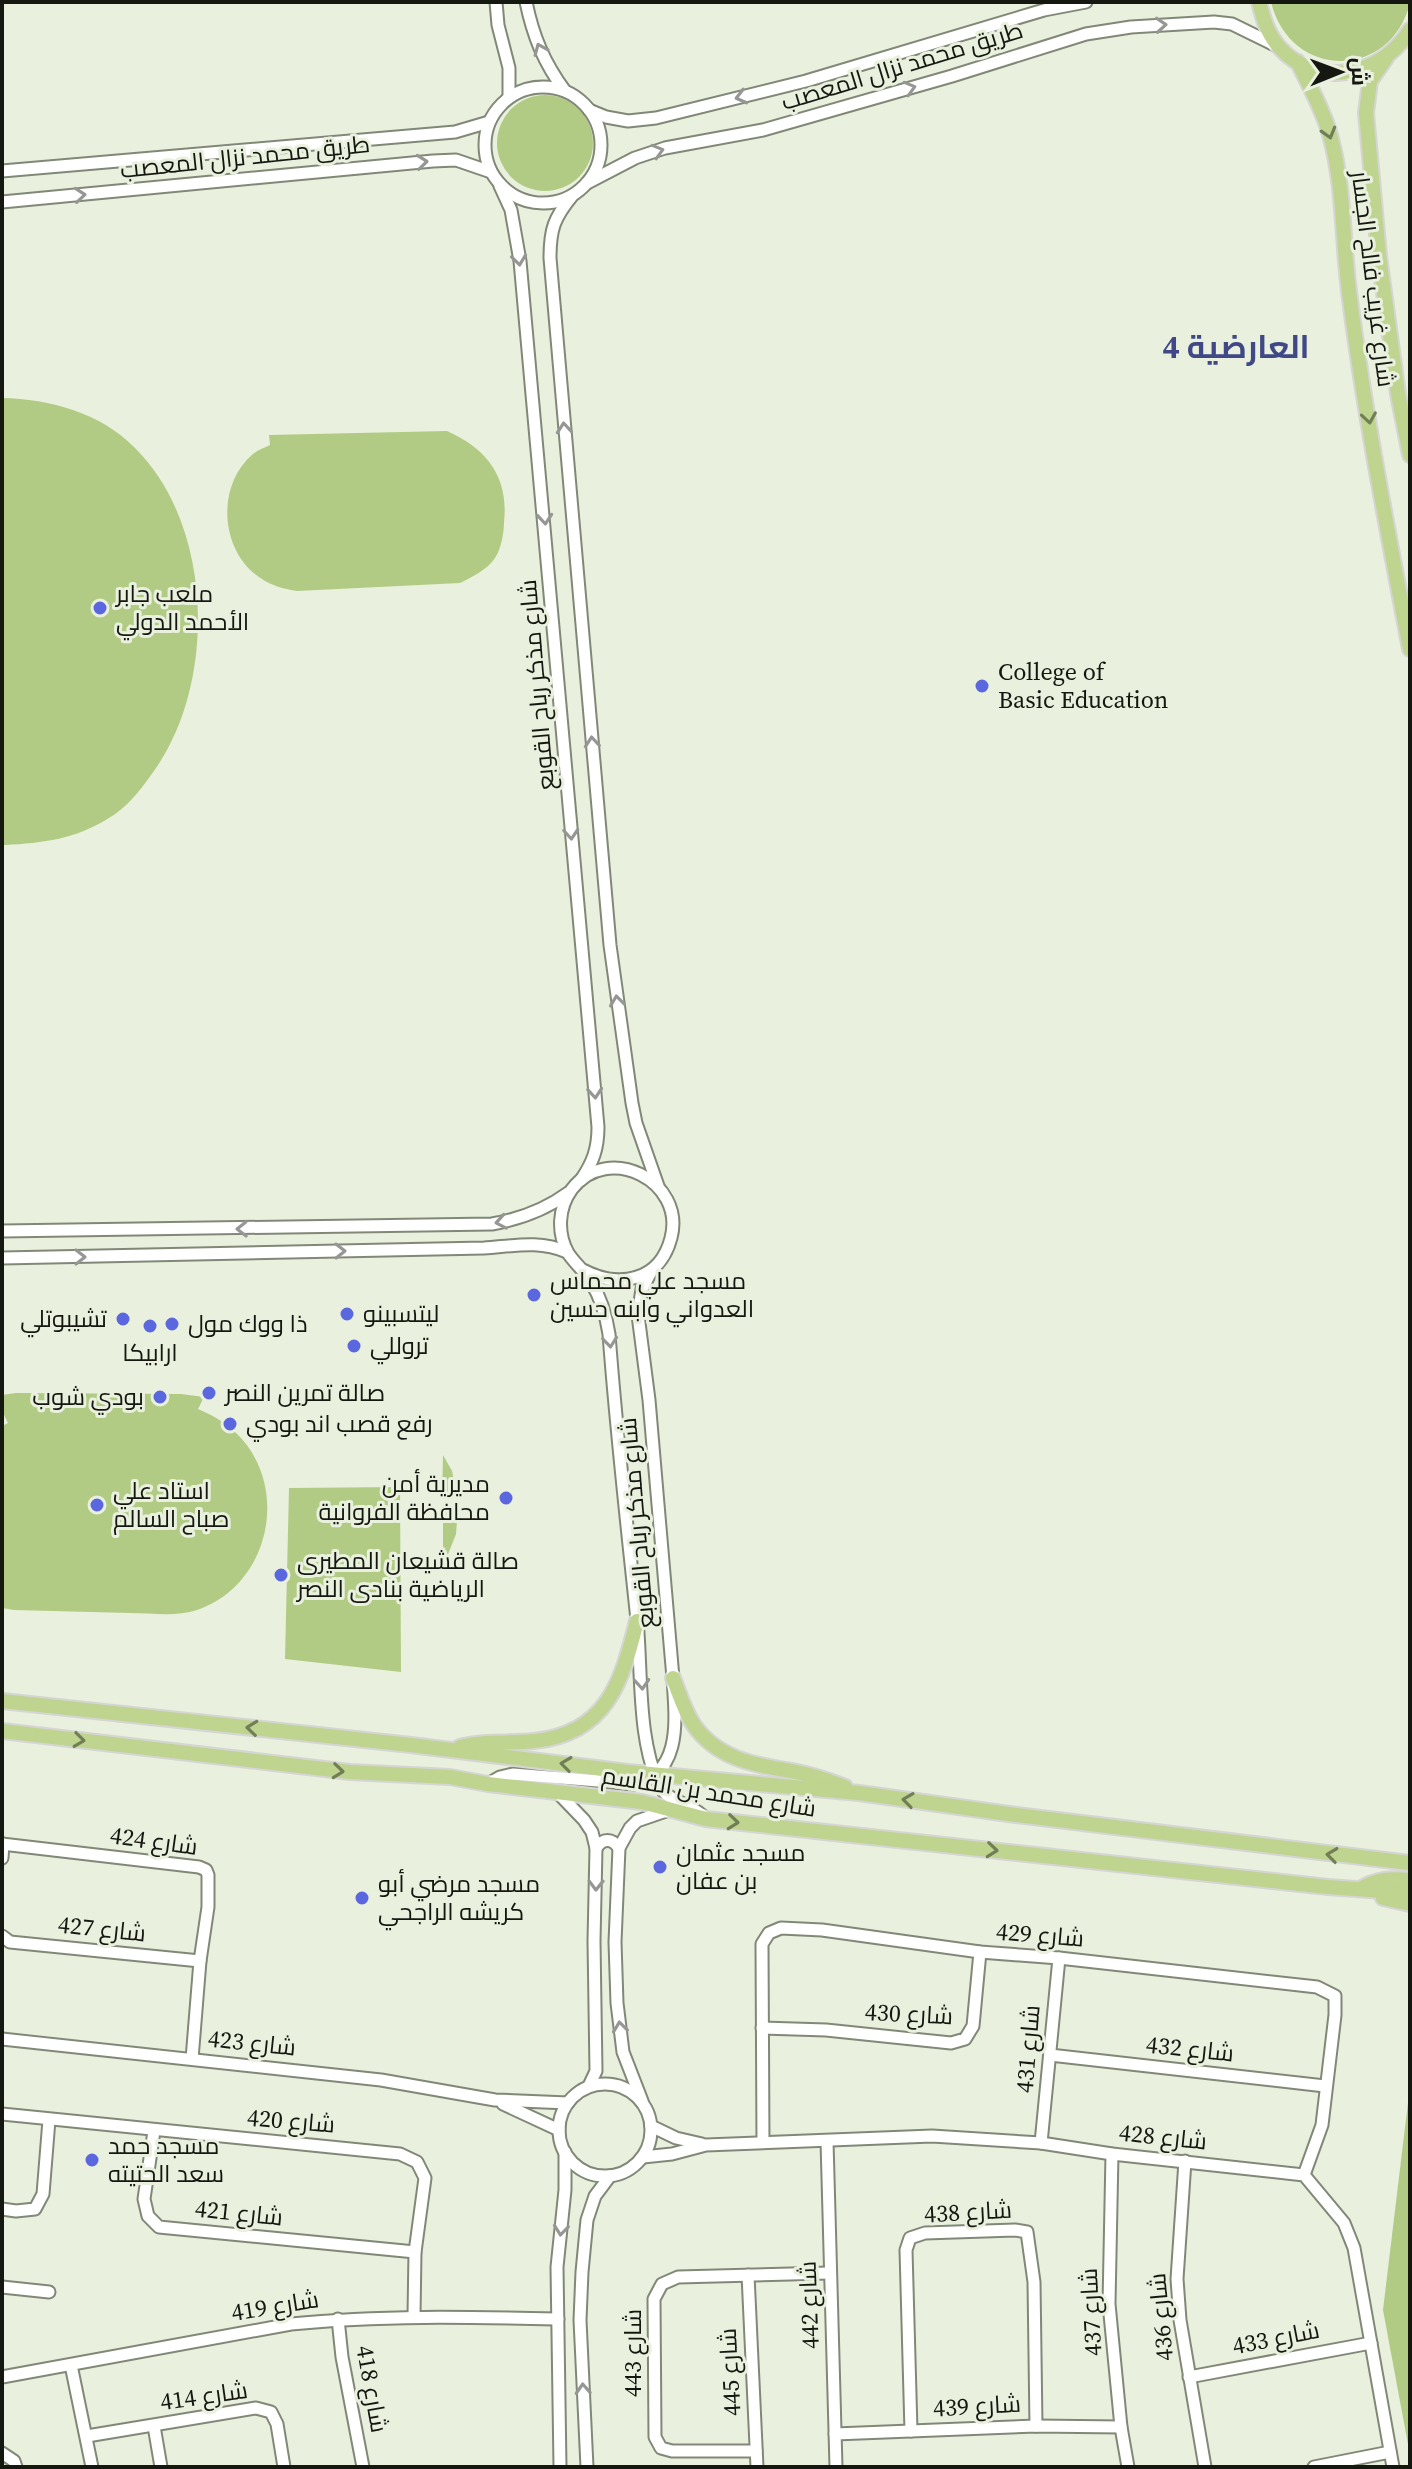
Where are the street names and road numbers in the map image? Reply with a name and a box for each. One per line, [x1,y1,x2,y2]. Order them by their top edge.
street label: طريق محمد نزال المعصب [777,13,1027,118]
street label: طريق محمد نزال المعصب [118,127,372,186]
street label: شارع غريب فالح الجسار [1344,167,1403,389]
street label: شارع مذكر رباح القوبع [511,578,562,792]
street label: شارع مذكر رباح القوبع [611,1416,662,1630]
street label: شارع محمد بن القاسم [600,1758,819,1825]
street label: شارع 424 [108,1818,200,1863]
street label: شارع 427 [57,1907,148,1950]
street label: شارع 429 [995,1914,1085,1955]
street label: شارع 430 [864,1995,954,2032]
street label: شارع 431 [1007,2004,1048,2094]
street label: شارع 423 [207,2021,298,2064]
street label: شارع 432 [1145,2027,1236,2070]
street label: شارع 420 [246,2100,336,2141]
street label: شارع 428 [1118,2115,1209,2158]
street label: شارع 421 [194,2191,285,2234]
street label: شارع 438 [923,2193,1013,2230]
street label: شارع 442 [790,2260,827,2350]
street label: شارع 437 [1072,2267,1109,2357]
street label: شارع 436 [1140,2272,1181,2362]
street label: شارع 419 [229,2282,321,2329]
street label: شارع 443 [616,2309,649,2397]
street label: شارع 433 [1230,2313,1322,2362]
street label: شارع 445 [711,2327,748,2417]
street label: شارع 418 [349,2343,396,2435]
street label: شارع 414 [158,2373,250,2418]
street label: شارع 439 [932,2387,1022,2424]

